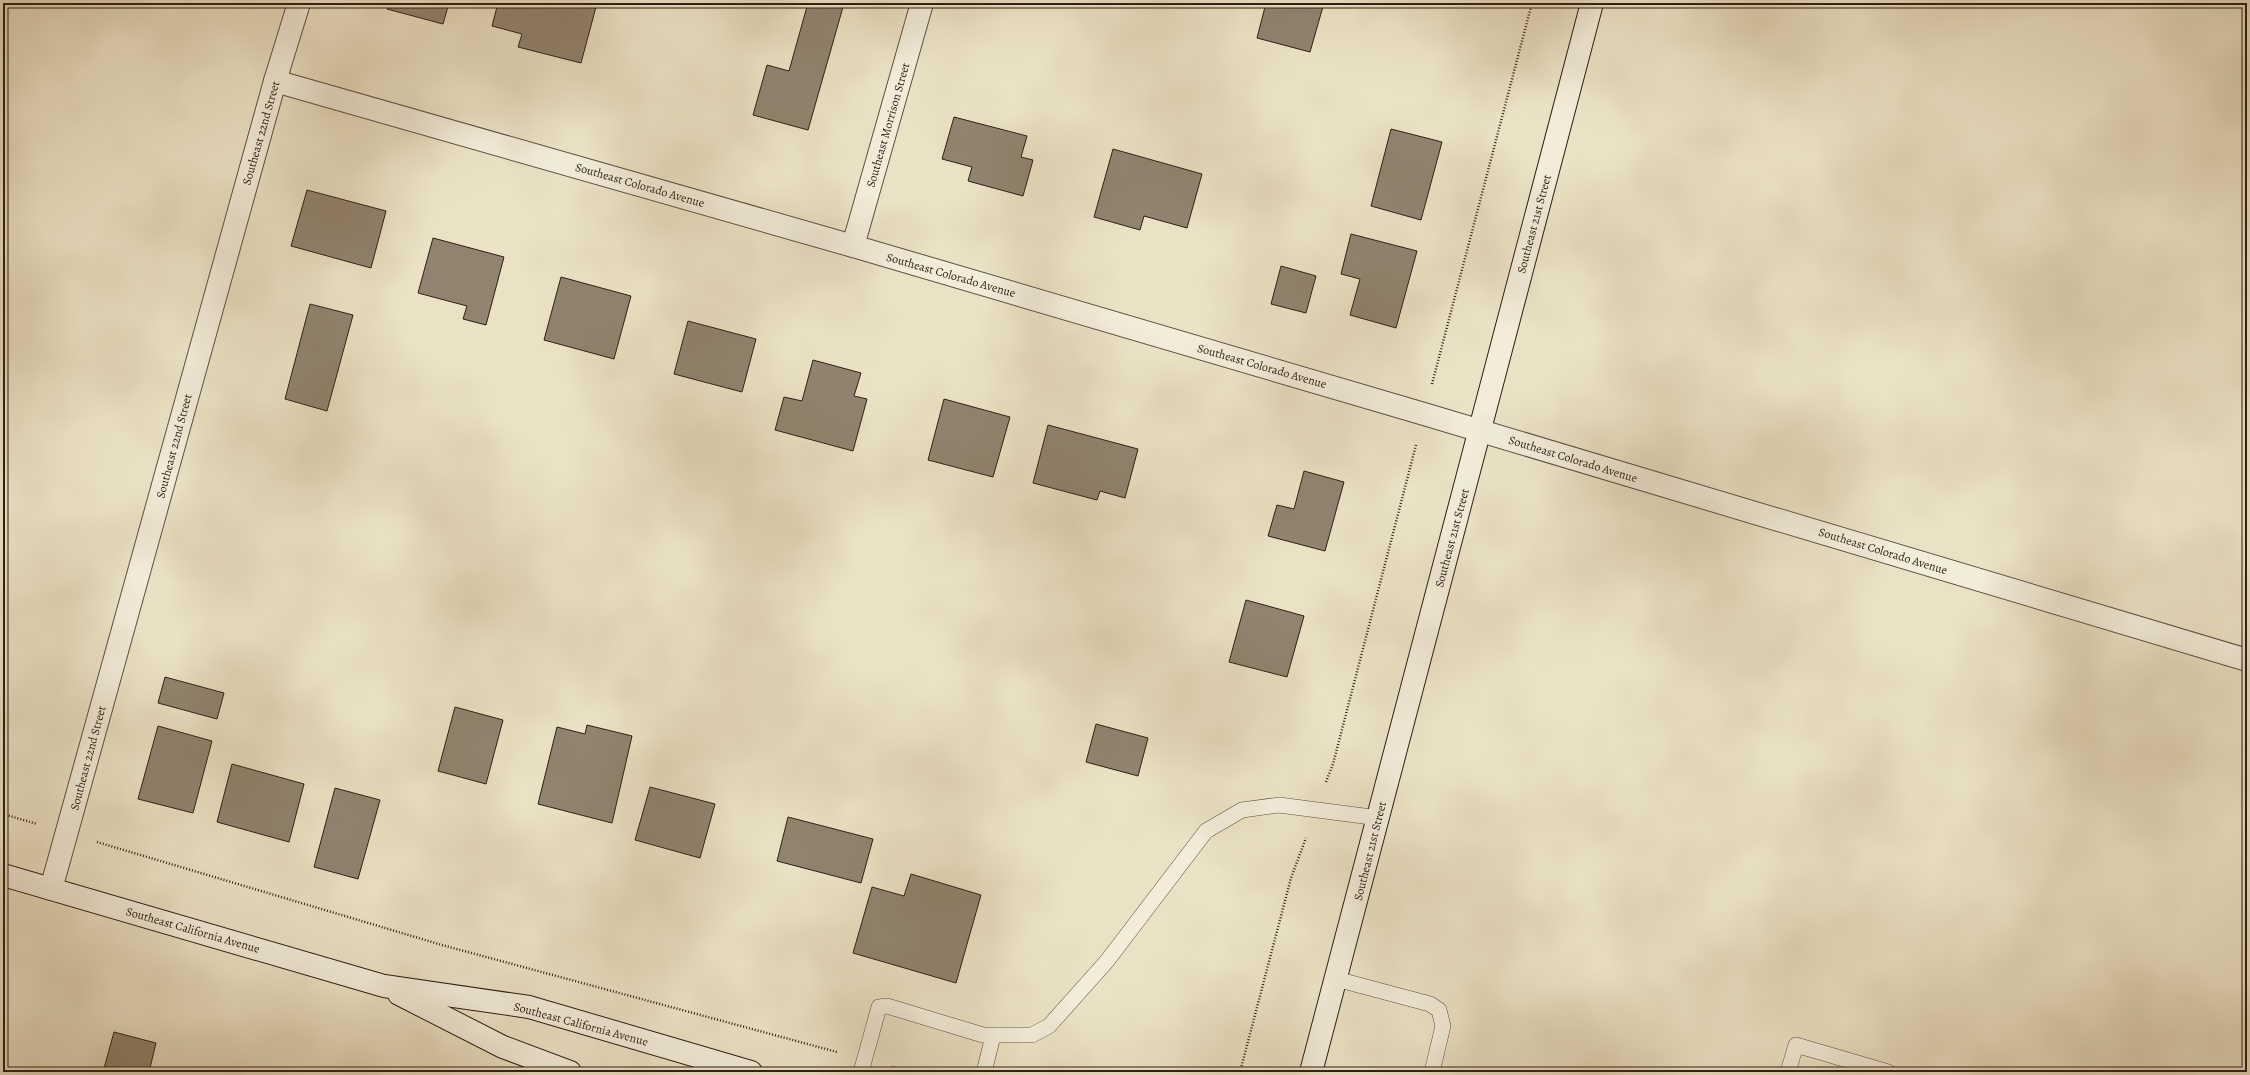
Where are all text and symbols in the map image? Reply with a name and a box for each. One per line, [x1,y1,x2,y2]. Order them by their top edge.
street label: Southeast Morrison Street [863,61,913,189]
street label: Southeast 22nd Street [239,79,284,187]
street label: Southeast Colorado Avenue [573,159,707,211]
street label: Southeast 21st Street [1513,173,1555,275]
street label: Southeast Colorado Avenue [884,249,1018,301]
street label: Southeast Colorado Avenue [1195,340,1329,392]
street label: Southeast 22nd Street [152,392,196,500]
street label: Southeast Colorado Avenue [1507,432,1639,486]
street label: Southeast 21st Street [1431,487,1473,589]
street label: Southeast Colorado Avenue [1817,524,1949,578]
street label: Southeast 22nd Street [66,704,110,812]
street label: Southeast 21st Street [1350,800,1390,902]
street label: Southeast California Avenue [124,903,262,957]
street label: Southeast California Avenue [512,998,650,1050]

